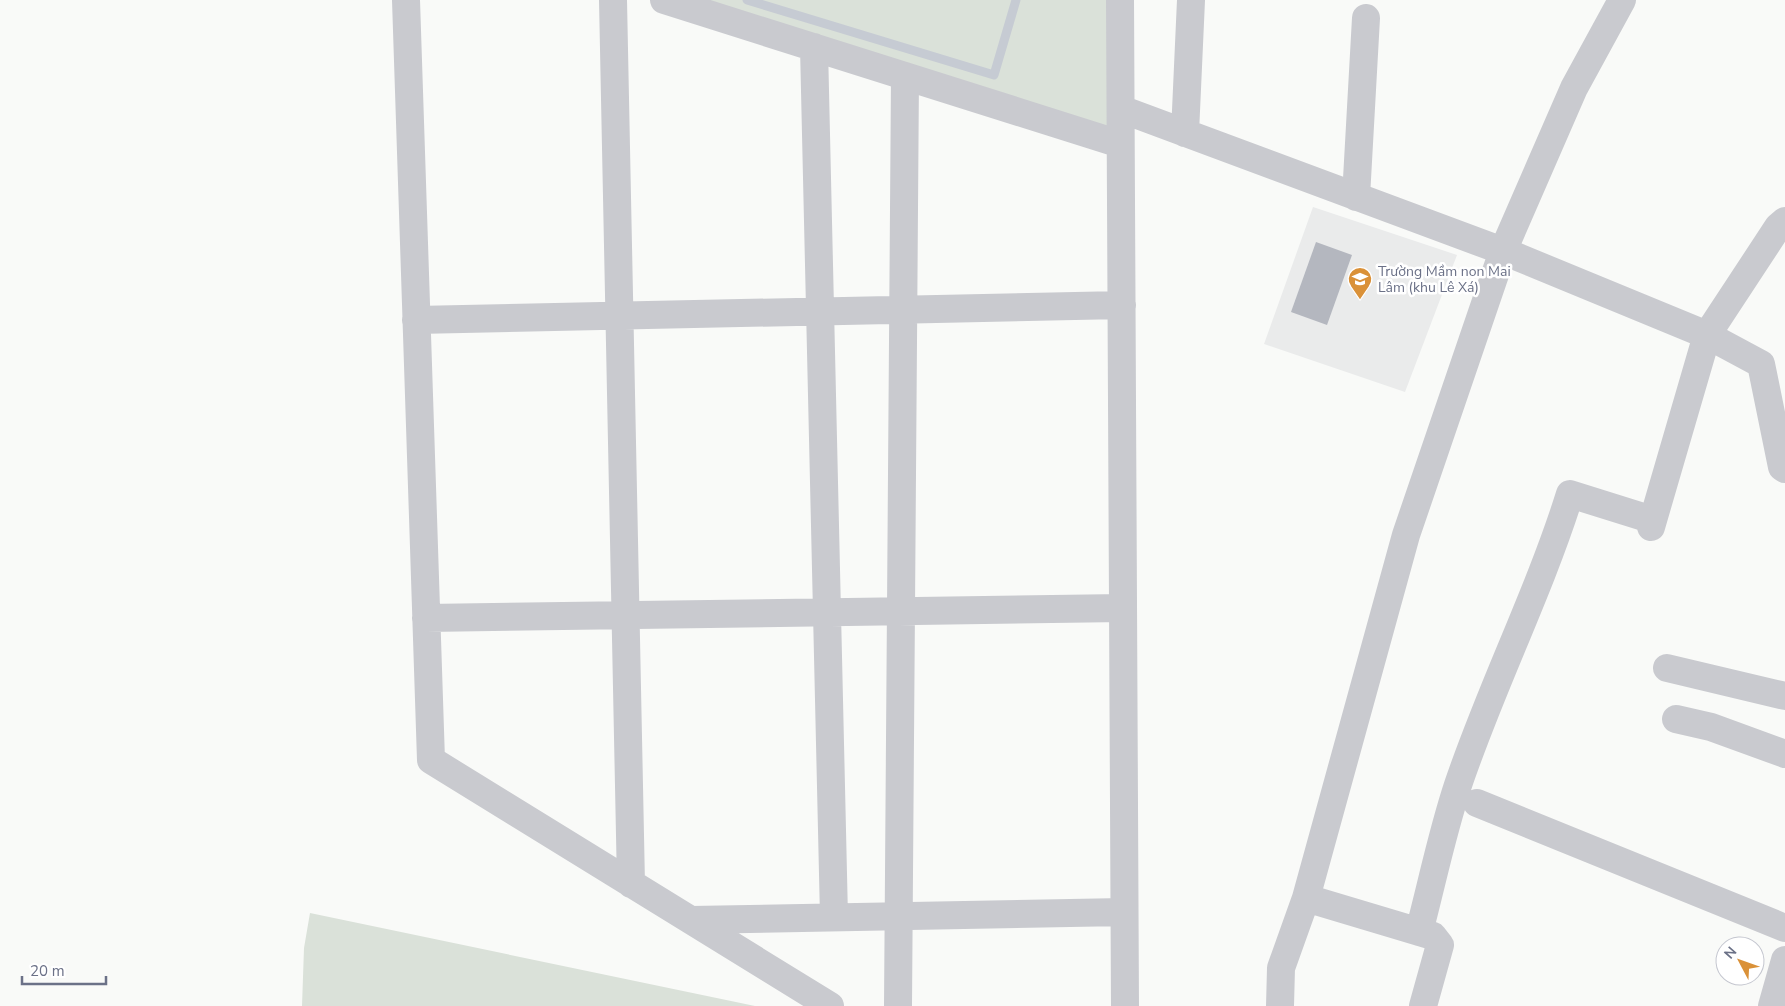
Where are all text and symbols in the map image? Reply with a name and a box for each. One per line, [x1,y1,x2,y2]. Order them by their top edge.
place label: Trường Mầm non Mai Lâm (khu Lê Xá) [1378,262,1511,297]
school or university icon: Trường Mầm non Mai Lâm (khu Lê Xá) [1347,266,1373,300]
north arrow [1715,936,1765,986]
text: N [1720,943,1741,963]
scale bar [22,954,106,986]
text: 20 m [30,961,65,981]

